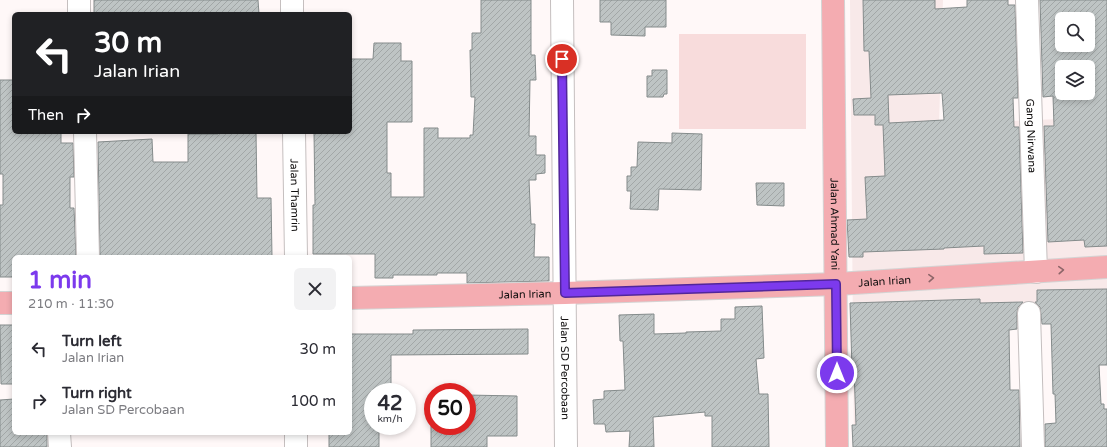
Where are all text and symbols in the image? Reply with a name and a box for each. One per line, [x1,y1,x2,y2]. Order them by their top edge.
map controls [1055,12,1095,100]
button: search [1055,12,1095,52]
text: 30 m [94,26,162,60]
icon: left [28,28,80,80]
pin [545,42,579,76]
icon: arrive [551,48,573,70]
text: Jalan Irian [94,60,180,82]
button: layers [1055,60,1095,100]
street label: Gang Nirwana [1024,98,1039,173]
icon: right [72,104,94,126]
text: Then [28,106,64,124]
street label: Jalan Thamrin [288,158,302,232]
street label: Jalan Ahmad Yani [828,178,842,270]
text: 1 min [28,266,92,295]
one-way arrow [1058,266,1064,275]
button: close [294,268,336,310]
street label: Jalan Irian [858,273,911,289]
one-way arrow [928,274,934,282]
street label: Jalan Irian [498,287,551,301]
text: 210 m · 11:30 [28,296,114,312]
street label: Jalan SD Percobaan [558,316,572,420]
text: Turn left [62,332,122,350]
icon: left [28,338,50,360]
text: 30 m [299,340,336,358]
text: Jalan Irian [62,350,124,366]
position arrow [816,352,858,394]
speed limit sign: 50 [424,383,476,435]
text: Turn right [62,384,132,402]
icon: right [28,390,50,412]
text: 100 m [290,392,336,410]
text: 42 [377,392,403,416]
text: Jalan SD Percobaan [62,402,185,418]
text: km/h [377,413,403,425]

